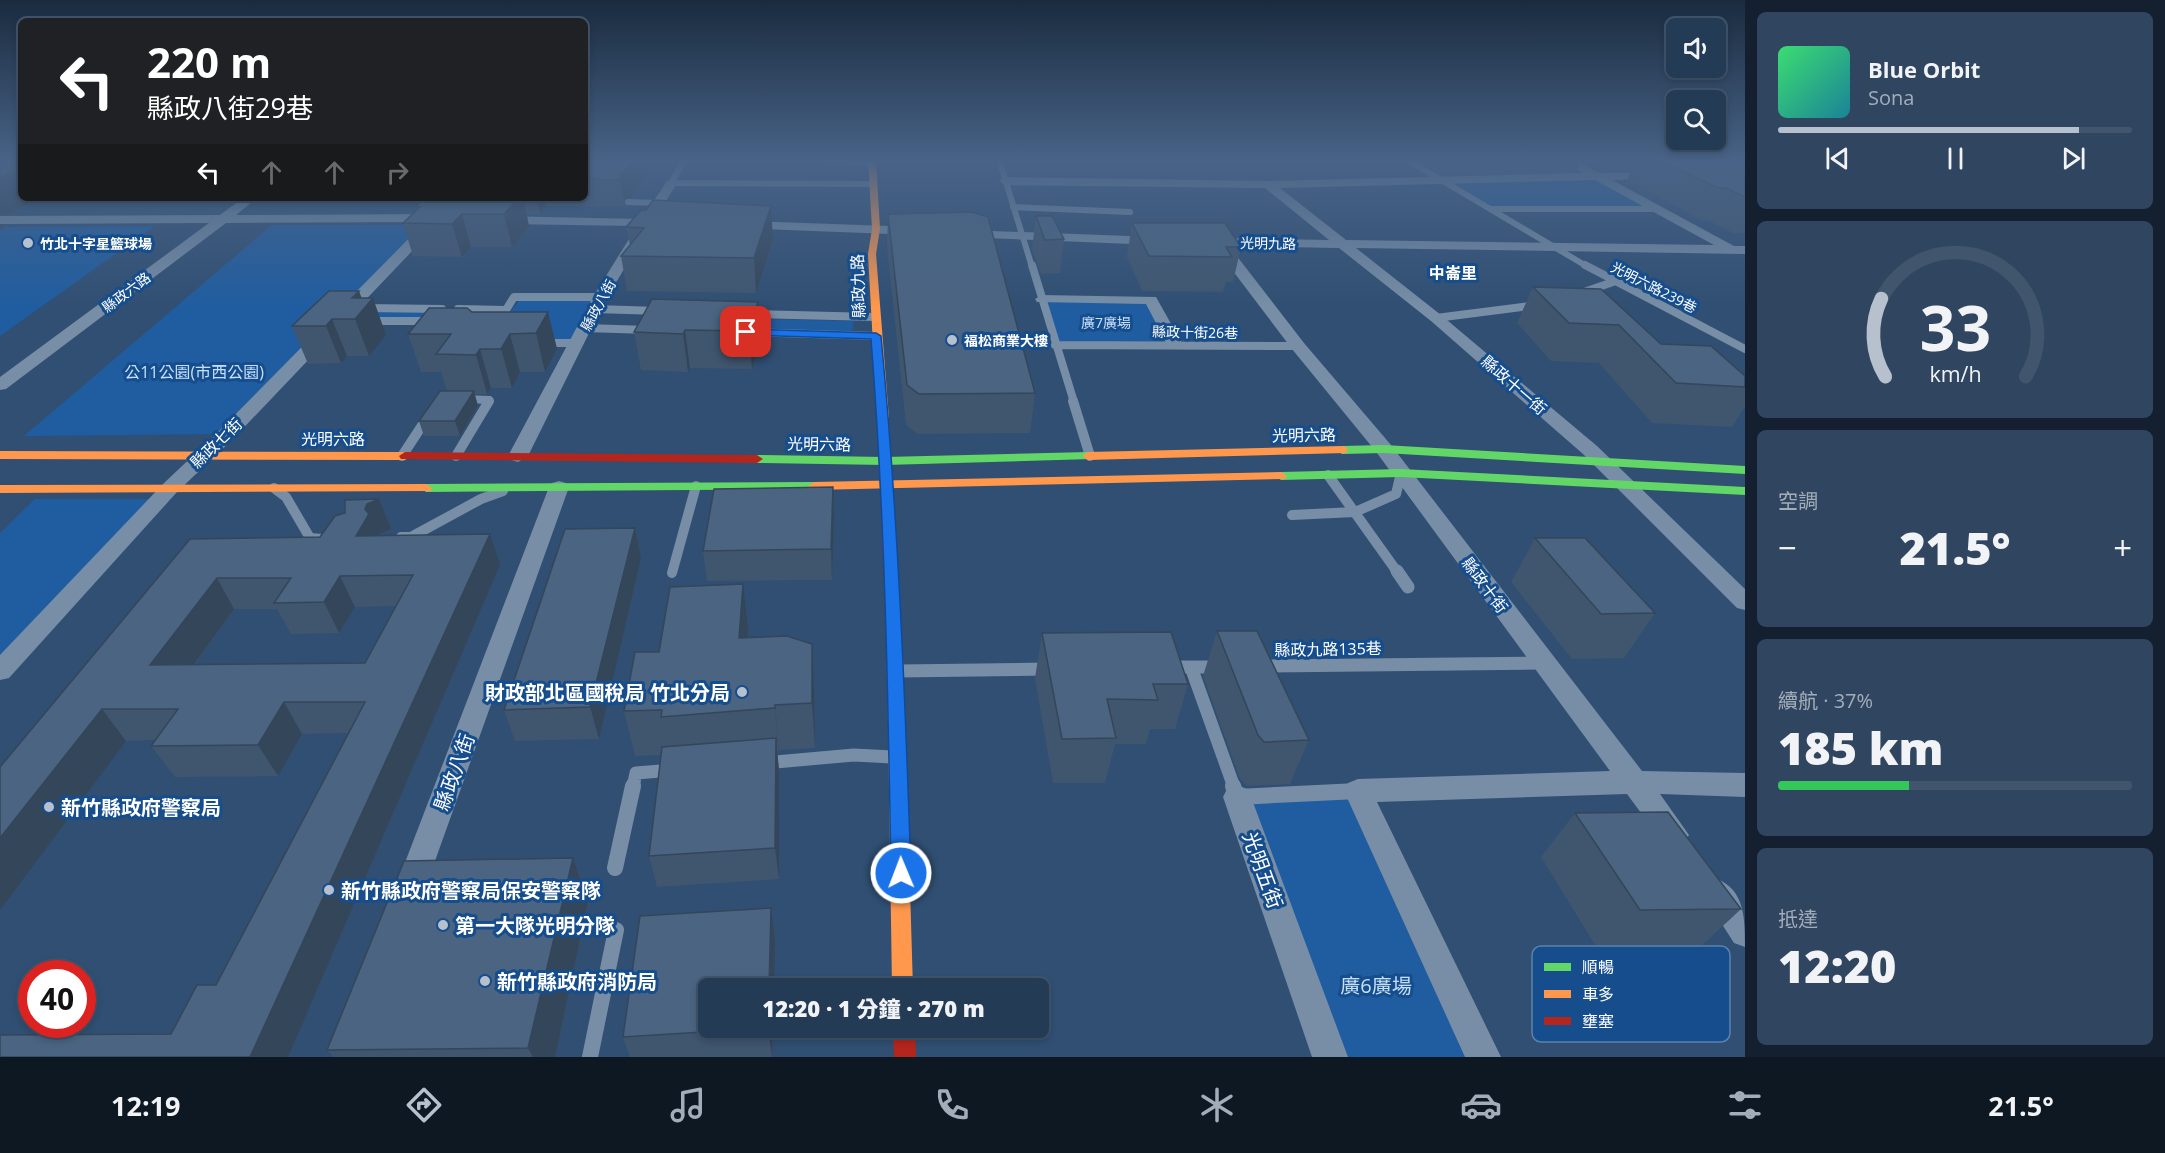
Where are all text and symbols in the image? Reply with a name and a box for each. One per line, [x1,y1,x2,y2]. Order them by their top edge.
map controls [1666,18,1726,150]
button: sound [1666,18,1726,78]
text: 220 m [147,33,271,90]
icon: left [48,42,126,120]
text: Blue Orbit [1868,54,1980,84]
text: Sona [1868,84,1914,111]
text: 縣政八街29巷 [147,89,313,126]
button: search [1666,90,1726,150]
icon: previous [1821,142,1854,175]
icon: pause [1939,142,1972,175]
icon: next [2057,142,2090,175]
icon: left [192,156,225,189]
icon: ahead [255,156,288,189]
icon: ahead [318,156,351,189]
icon: right [381,156,414,189]
street label: 光明九路 [1240,233,1296,253]
place label: 竹北十字星籃球場 [40,234,152,253]
marker: 竹北十字星籃球場 [21,236,35,250]
street label: 縣政九路 [846,254,870,318]
street label: 光明六路239巷 [1608,257,1700,317]
district label: 中崙里 [1429,262,1477,284]
street label: 縣政六路 [98,268,154,316]
street label: 縣政八街 [576,276,620,334]
text: 33 [1919,284,1991,369]
pin [720,306,771,357]
park label: 廣7廣場 [1081,313,1131,332]
icon: arrive [729,315,762,348]
street label: 縣政十街26巷 [1152,322,1238,342]
place label: 福松商業大樓 [964,331,1048,350]
marker: 福松商業大樓 [945,333,959,347]
street label: 縣政十一街 [1477,350,1551,420]
text: km/h [1929,359,1981,388]
park label: 公11公園(市西公園) [124,361,264,383]
street label: 縣政七街 [185,413,247,473]
street label: 光明六路 [1272,423,1336,447]
street label: 光明六路 [301,428,365,450]
street label: 光明六路 [787,432,851,456]
text: 空調 [1778,487,1818,514]
text: 21.5° [1899,517,2011,578]
text: − [1778,525,1797,570]
text: + [2113,525,2132,570]
street label: 縣政十街 [1457,553,1513,617]
street label: 縣政九路135巷 [1274,637,1382,661]
place label: 財政部北區國稅局 竹北分局 [485,679,730,706]
marker: 財政部北區國稅局 竹北分局 [735,685,749,699]
text: 續航 · 37% [1778,687,1873,714]
text: 185 km [1778,717,1943,778]
street label: 縣政八街 [428,730,480,814]
place label: 新竹縣政府警察局 [61,794,221,821]
marker: 新竹縣政府警察局 [42,800,56,814]
street label: 光明五街 [1237,828,1289,912]
position arrow [869,841,933,905]
place label: 新竹縣政府警察局保安警察隊 [341,877,601,904]
marker: 新竹縣政府警察局保安警察隊 [322,883,336,897]
text: 抵達 [1778,905,1818,932]
place label: 第一大隊光明分隊 [455,912,615,939]
marker: 第一大隊光明分隊 [436,918,450,932]
text: 12:20 [1778,935,1896,996]
legend [1532,946,1730,1042]
text: 順暢 [1582,956,1614,978]
speed limit sign: 40 [18,960,96,1038]
place label: 新竹縣政府消防局 [497,968,657,995]
park label: 廣6廣場 [1340,972,1412,999]
marker: 新竹縣政府消防局 [478,974,492,988]
text: 車多 [1582,983,1614,1005]
text: 12:20 · 1 分鐘 · 270 m [762,993,985,1023]
text: 壅塞 [1582,1010,1614,1032]
icon: directions [403,1084,445,1126]
icon: music [667,1084,709,1126]
icon: phone [931,1084,973,1126]
icon: climate [1196,1084,1238,1126]
icon: car [1460,1084,1502,1126]
icon: filters [1724,1084,1766,1126]
text: 12:19 [111,1087,181,1124]
text: 21.5° [1988,1087,2054,1124]

